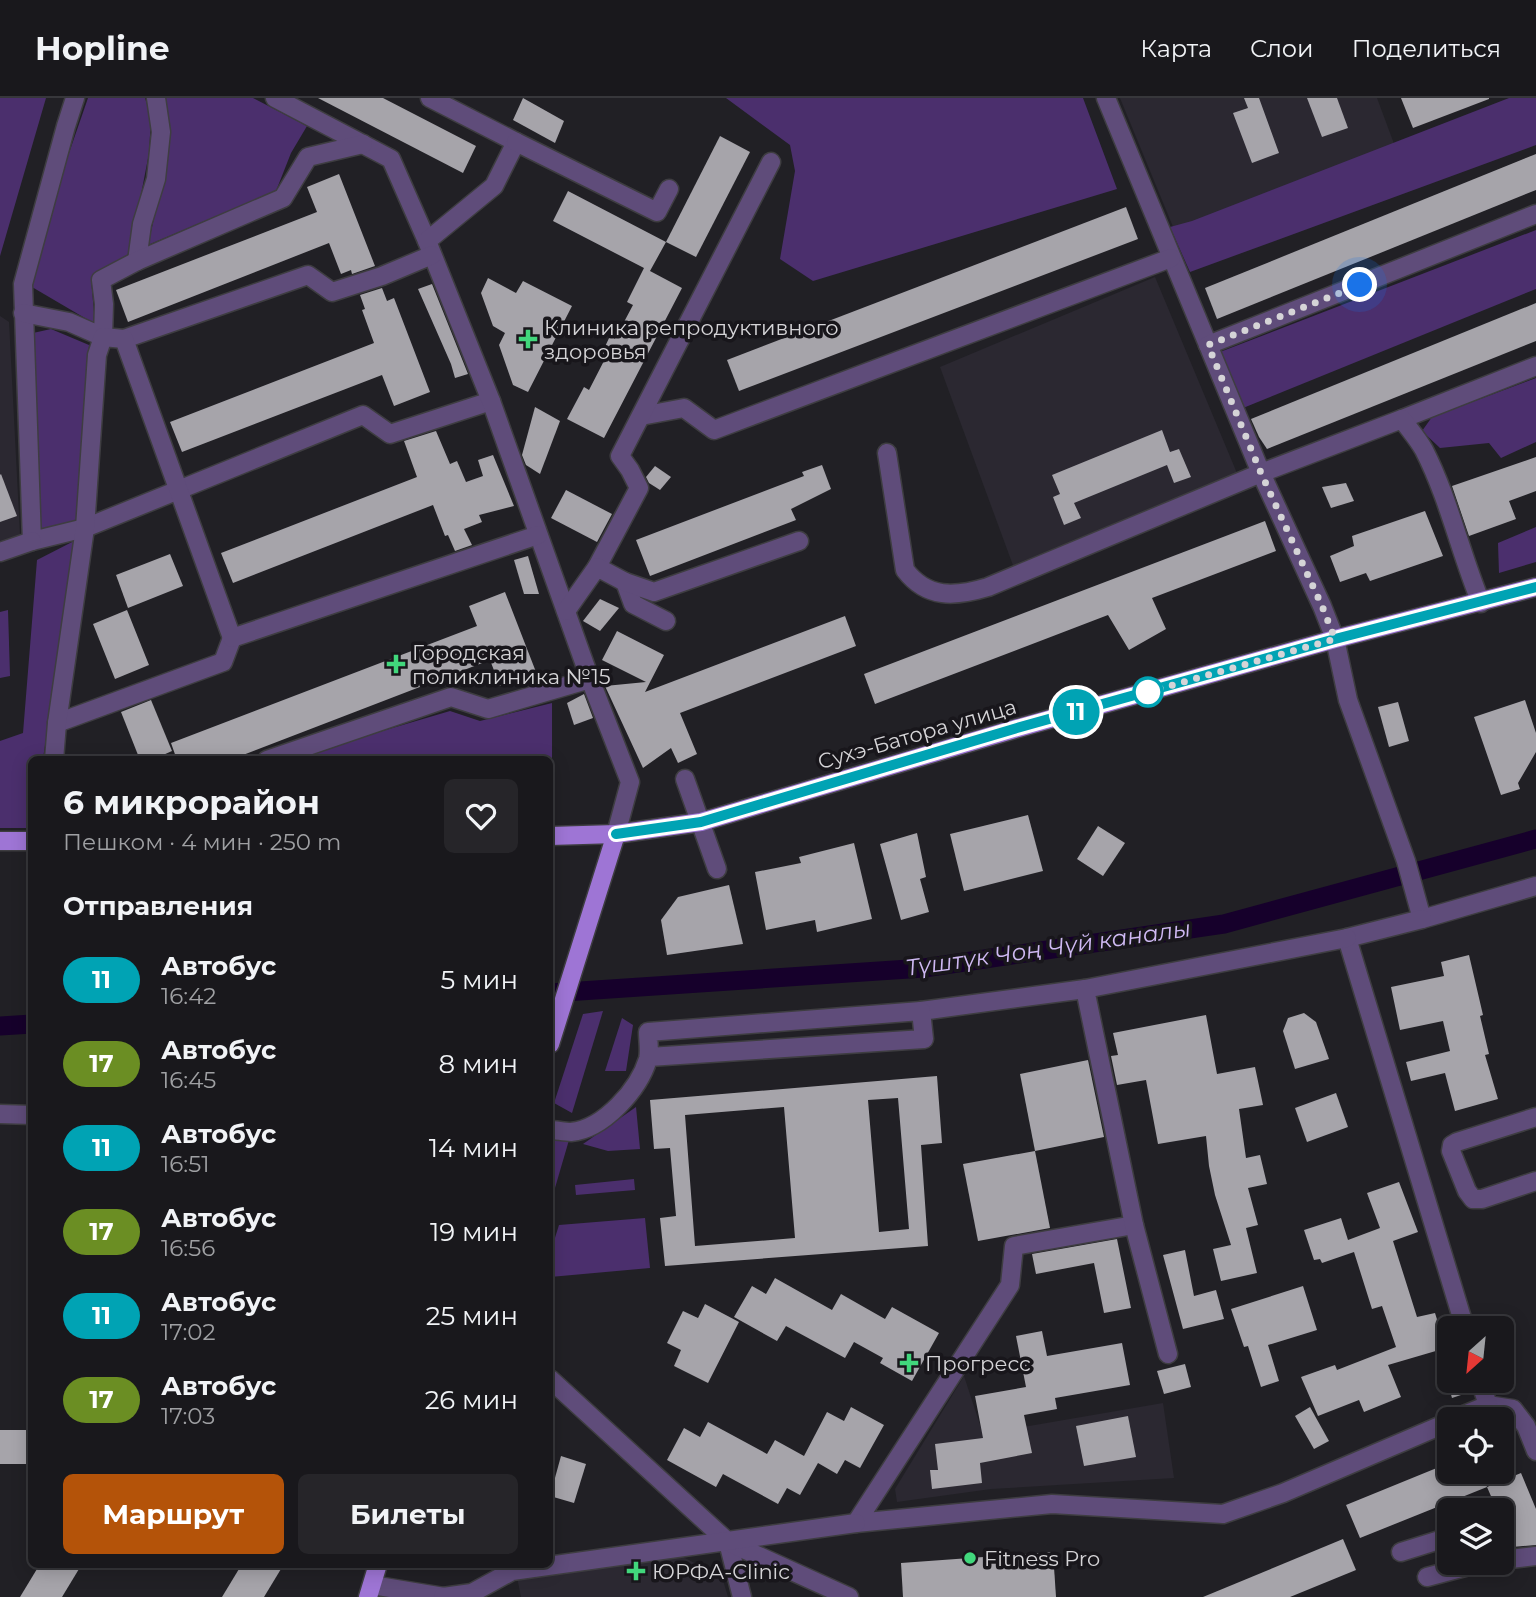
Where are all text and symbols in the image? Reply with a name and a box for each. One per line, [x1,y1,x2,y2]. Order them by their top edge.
text: Hopline [35,28,170,68]
text: Карта [1140,34,1212,63]
text: Слои [1250,34,1314,63]
text: Поделиться [1352,34,1501,63]
your location [1342,267,1377,302]
place label: Клиника репродуктивного здоровья [544,315,839,364]
marker: Клиника репродуктивного здоровья [518,329,538,349]
place label: Городская поликлиника №15 [412,640,611,689]
marker: Городская поликлиника №15 [386,654,406,674]
unlabelled marker [1133,677,1163,707]
line badge: 11 [1044,689,1108,735]
street label: Сухэ-Батора улица [815,694,1019,774]
text: 11 [1067,697,1085,726]
button: heart [444,779,518,853]
text: 6 микрорайон [63,782,320,822]
text: Пешком · 4 мин · 250 m [63,828,341,856]
text: Отправления [63,890,253,922]
water label: Түштүк Чоң Чүй каналы [904,914,1192,982]
text: Автобус [161,950,276,982]
text: 5 мин [440,964,518,996]
text: 11 [92,965,111,994]
text: 16:42 [161,982,216,1010]
text: Автобус [161,1034,276,1066]
text: 8 мин [439,1048,518,1080]
text: 17 [89,1049,114,1078]
text: 16:45 [161,1066,216,1094]
text: Автобус [161,1118,276,1150]
text: 14 мин [429,1132,518,1164]
text: 11 [92,1133,111,1162]
text: 16:51 [161,1150,210,1178]
text: Автобус [161,1202,276,1234]
text: 19 мин [430,1216,518,1248]
text: 17 [89,1217,114,1246]
text: 16:56 [161,1234,215,1262]
text: Автобус [161,1286,276,1318]
text: 25 мин [426,1300,518,1332]
text: 11 [92,1301,111,1330]
north arrow [1437,1316,1514,1393]
map controls [1437,1316,1514,1575]
text: 17:02 [161,1318,216,1346]
place label: Прогресс [925,1351,1031,1376]
marker: Прогресс [899,1353,919,1373]
text: Автобус [161,1370,276,1402]
text: 26 мин [425,1384,518,1416]
text: 17 [89,1385,114,1414]
text: 17:03 [161,1402,215,1430]
button: locate [1437,1407,1514,1484]
button: Маршрут [63,1474,284,1554]
button: Билеты [298,1474,518,1554]
button: layers [1437,1498,1514,1575]
place label: Fitness Pro [984,1546,1100,1571]
marker: Fitness Pro [962,1550,978,1566]
place label: ЮРФА-Clinic [652,1559,790,1584]
marker: ЮРФА-Clinic [626,1561,646,1581]

